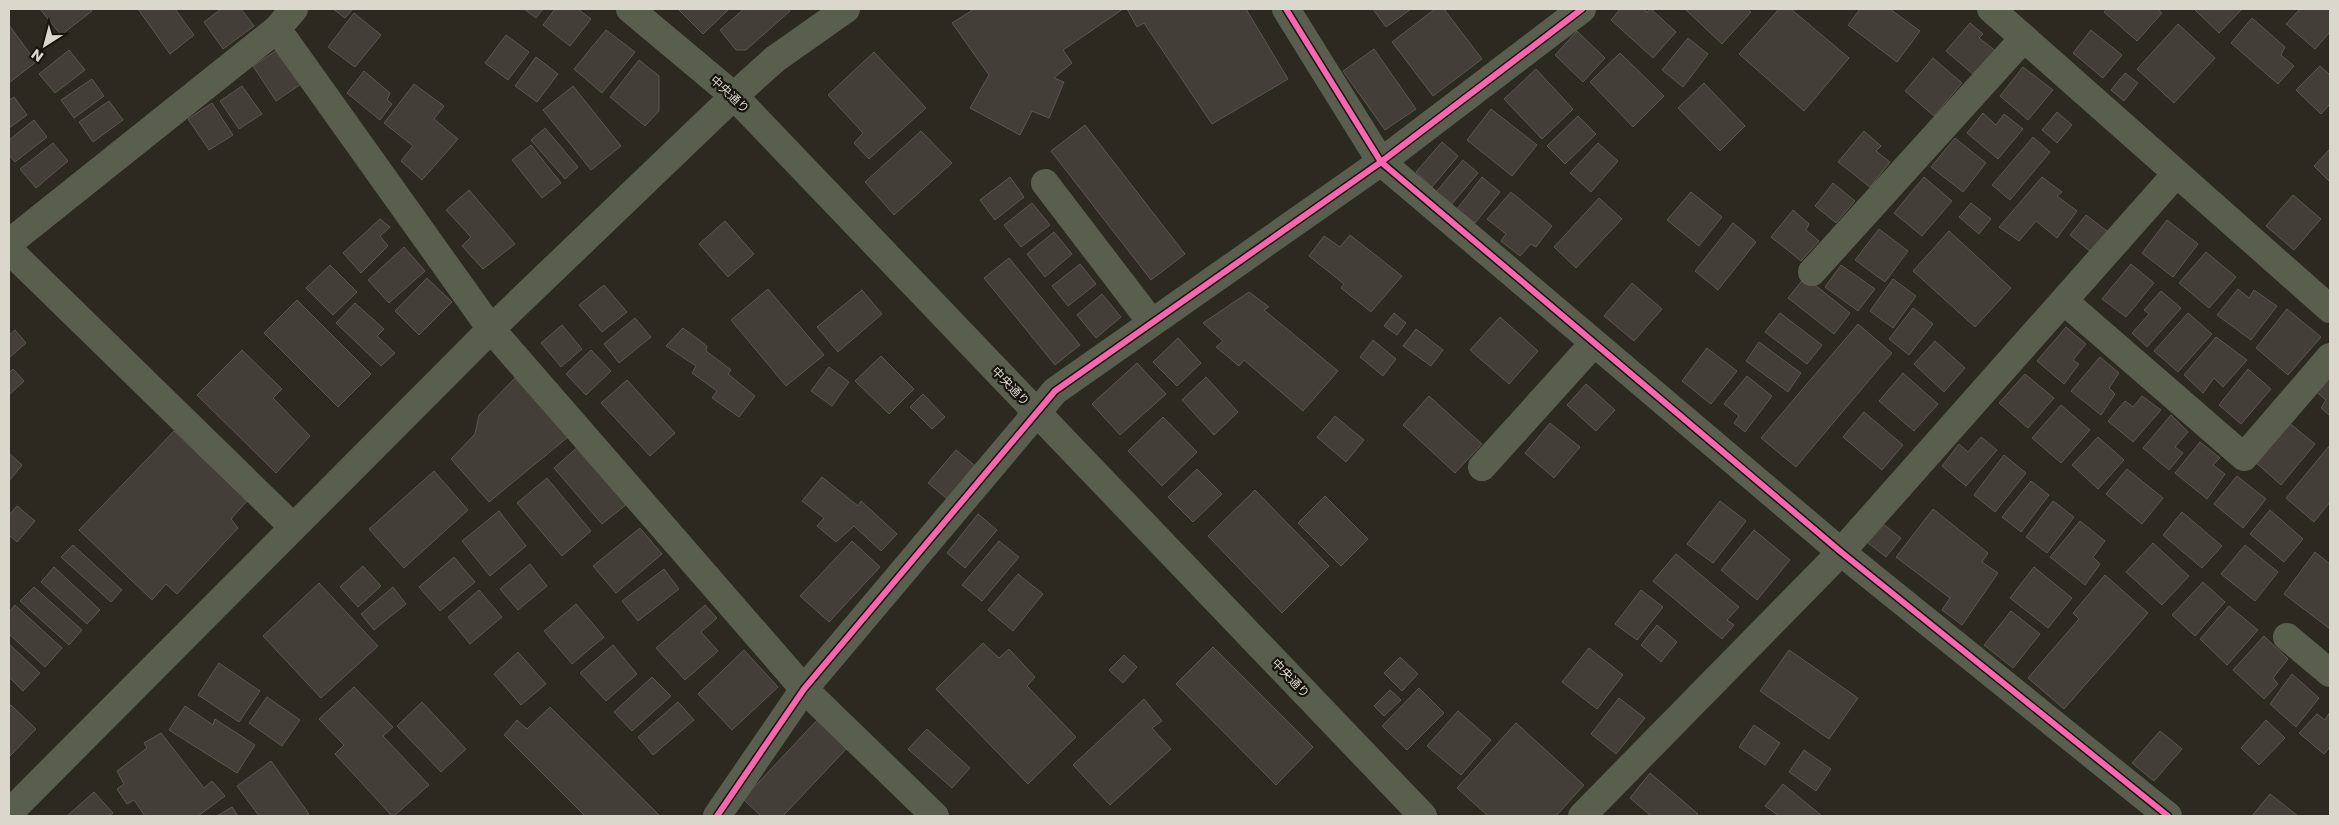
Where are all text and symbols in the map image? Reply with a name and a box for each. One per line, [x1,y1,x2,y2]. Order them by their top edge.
north arrow [20,20,70,70]
text: N [27,44,47,67]
street label: 中央通り [707,71,753,117]
street label: 中央通り [988,363,1034,409]
street label: 中央通り [1268,655,1314,701]

